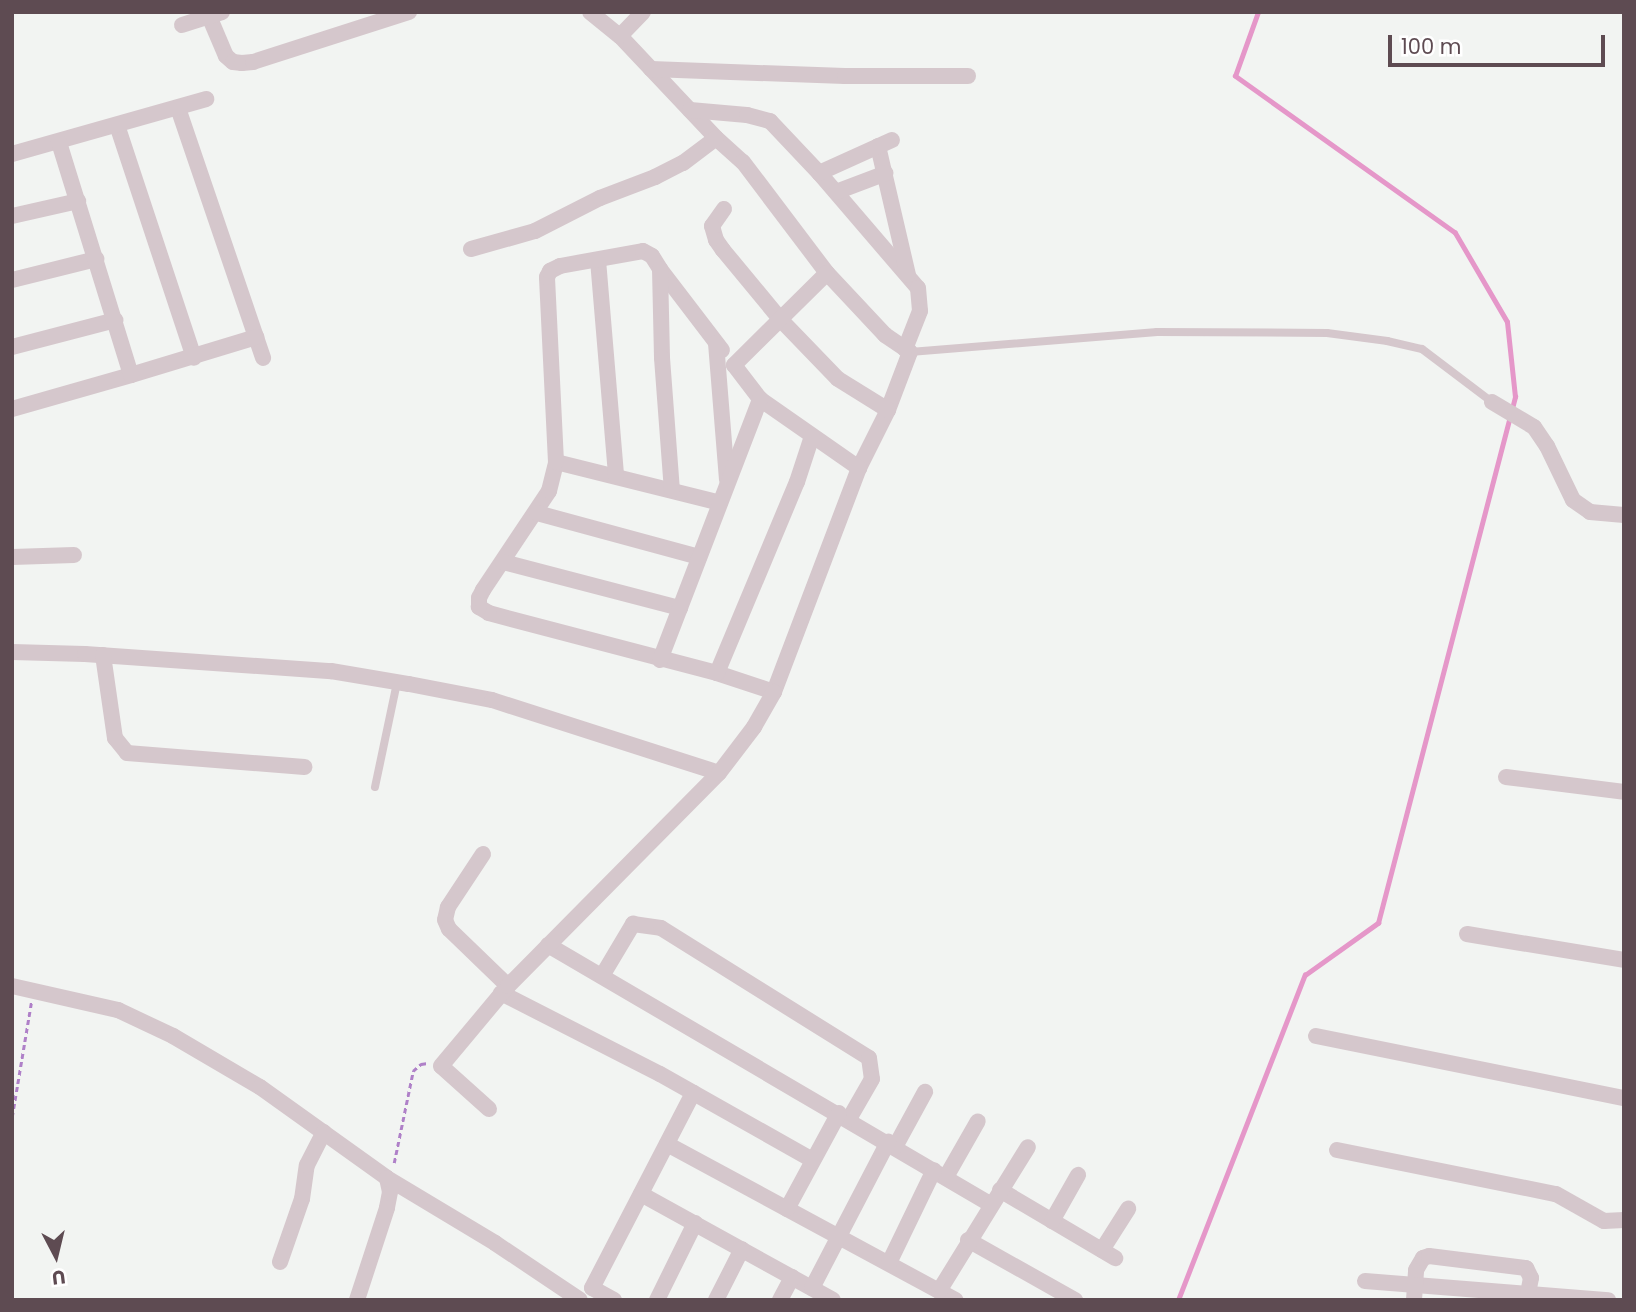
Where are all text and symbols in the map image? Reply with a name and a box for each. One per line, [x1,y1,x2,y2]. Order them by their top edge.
scale bar [1391,21,1608,65]
text: 100 m [1401,32,1461,61]
north arrow [21,1221,91,1291]
text: U [50,1263,67,1292]

